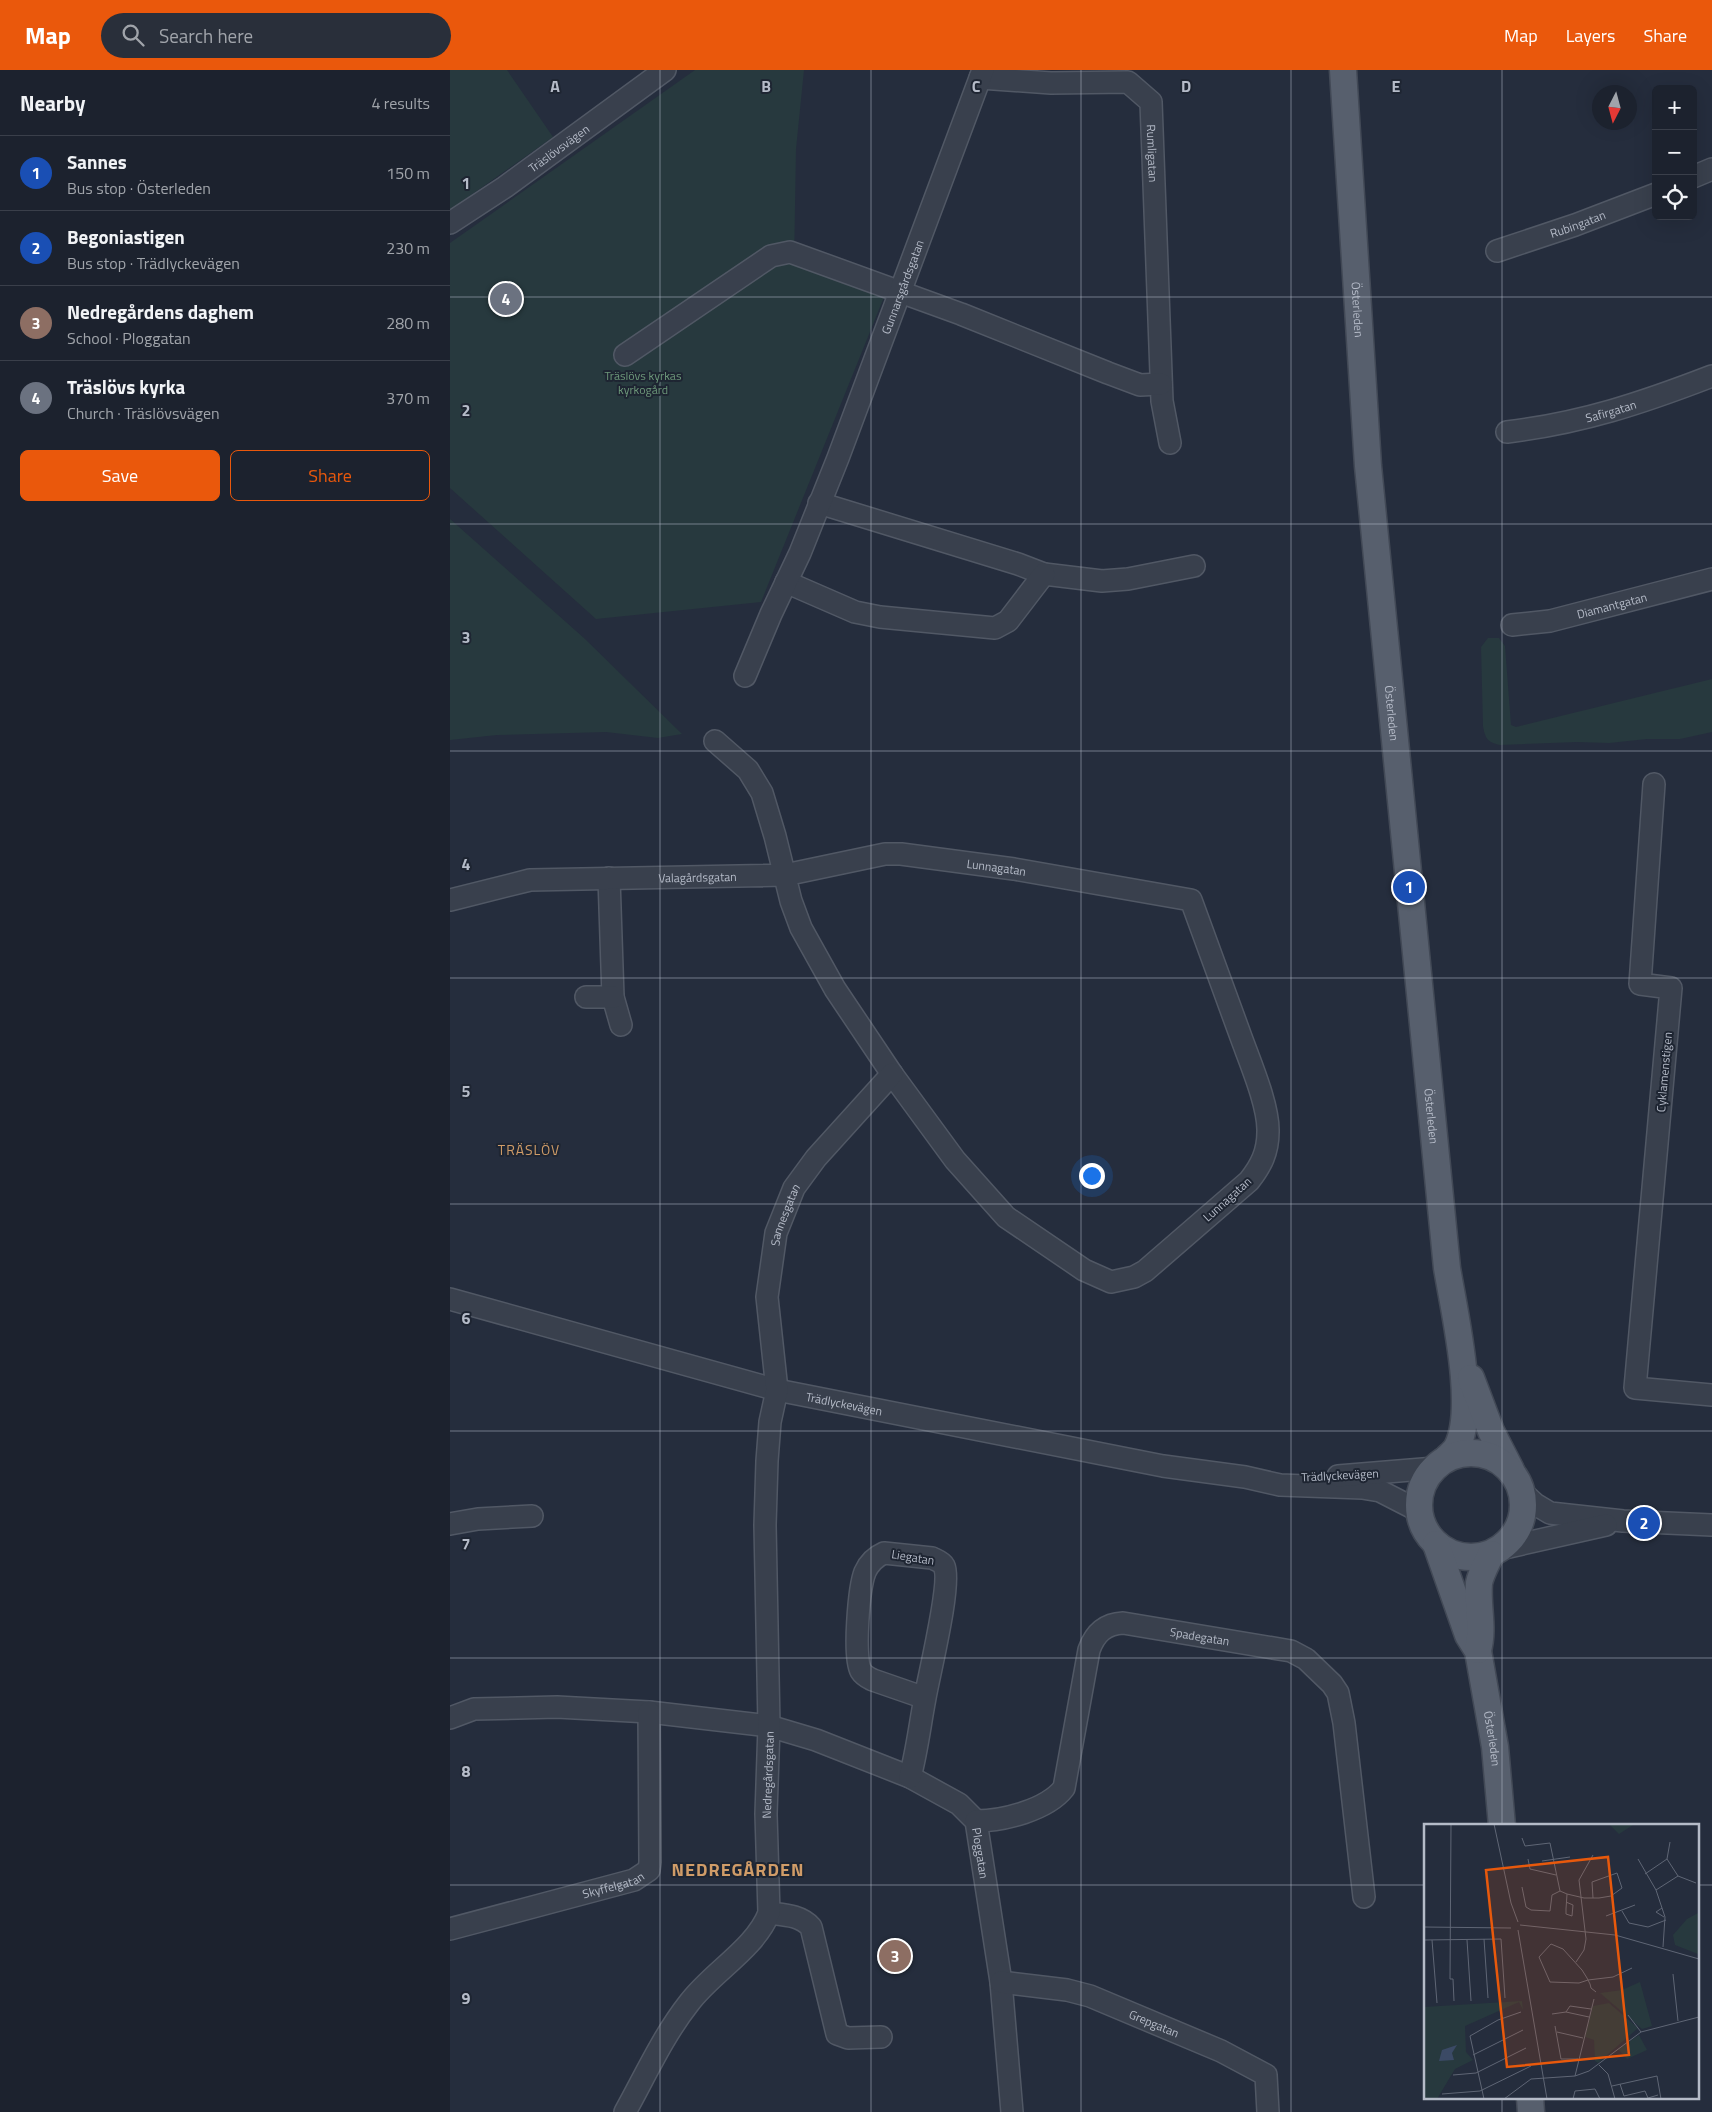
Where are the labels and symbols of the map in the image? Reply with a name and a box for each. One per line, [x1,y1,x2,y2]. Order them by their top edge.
text: A [550,74,560,98]
text: B [761,74,771,98]
text: C [972,74,981,98]
text: D [1181,74,1191,98]
text: E [1392,74,1401,98]
north arrow [1592,85,1637,130]
street label: Träslövsvägen [524,119,593,177]
street label: Rumligatan [1142,124,1163,183]
text: 1 [462,171,470,195]
street label: Rubingatan [1547,205,1608,242]
street label: Gunnarsgårdsgatan [876,237,928,337]
pin: 4 [490,280,522,318]
street label: Österleden [1347,281,1369,338]
park label: Träslövs kyrkas kyrkogård [605,366,682,399]
street label: Safirgatan [1583,394,1639,427]
text: 2 [462,398,470,422]
street label: Diamantgatan [1575,587,1649,623]
text: 3 [462,625,470,649]
street label: Österleden [1380,684,1405,742]
text: 4 [462,852,471,876]
street label: Lunnagatan [966,853,1028,880]
street label: Valagårdsgatan [658,866,737,887]
pin: 1 [1393,868,1425,906]
street label: Cyklamenstigen [1651,1031,1677,1113]
text: 5 [462,1079,471,1103]
street label: Österleden [1420,1087,1444,1145]
district label: TRÄSLÖV [498,1139,560,1160]
your location [1079,1163,1105,1189]
street label: Lunnagatan [1198,1172,1256,1226]
street label: Sannesgatan [765,1179,804,1247]
text: 6 [462,1306,471,1330]
street label: Trädlyckevägen [804,1386,884,1420]
street label: Trädlyckevägen [1301,1463,1379,1487]
pin: 2 [1628,1504,1660,1542]
text: 7 [462,1532,470,1556]
street label: Liegatan [890,1544,936,1570]
street label: Spadegatan [1169,1621,1231,1650]
street label: Österleden [1479,1709,1506,1767]
street label: Nedregårdsgatan [756,1731,778,1819]
text: 8 [462,1759,471,1783]
inset map [1424,1824,1700,2100]
street label: Ploggatan [968,1826,994,1880]
district label: NEDREGÅRDEN [672,1856,804,1883]
street label: Skyffelgatan [580,1866,648,1903]
pin: 3 [879,1937,911,1975]
text: 9 [462,1986,471,2010]
street label: Grepgatan [1126,2004,1182,2042]

